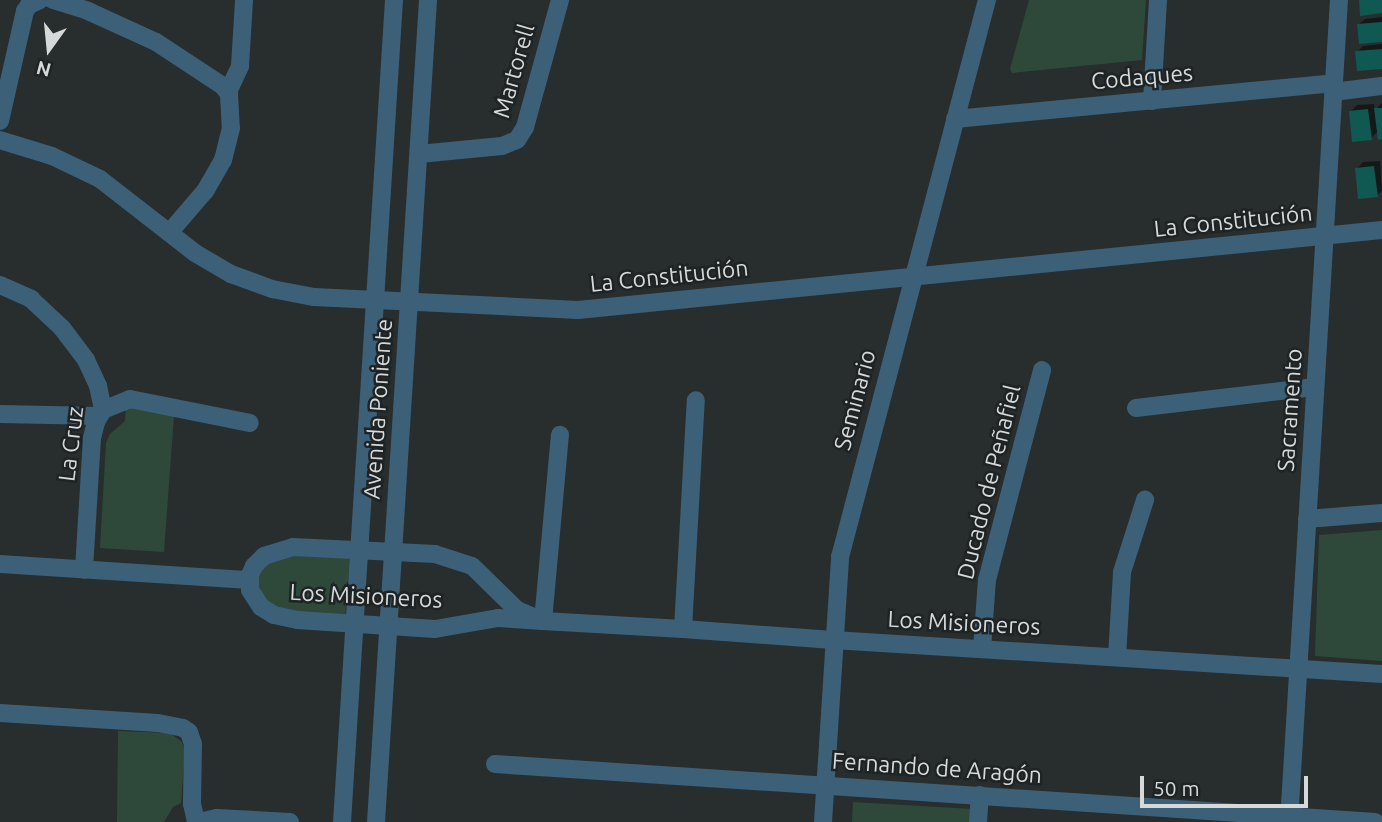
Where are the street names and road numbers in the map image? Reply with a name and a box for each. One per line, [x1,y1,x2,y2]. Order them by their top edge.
street label: Martorell [487,21,541,121]
street label: Codaques [1090,59,1194,95]
street label: La Constitución [1152,199,1314,243]
street label: La Constitución [588,254,750,298]
street label: Avenida Poniente [358,318,398,500]
street label: Seminario [828,347,882,453]
street label: Sacramento [1272,348,1308,472]
street label: Ducado de Peñafiel [951,382,1027,582]
street label: La Cruz [53,405,89,483]
street label: Los Misioneros [289,578,443,614]
street label: Los Misioneros [887,605,1041,641]
street label: Fernando de Aragón [831,747,1043,789]

